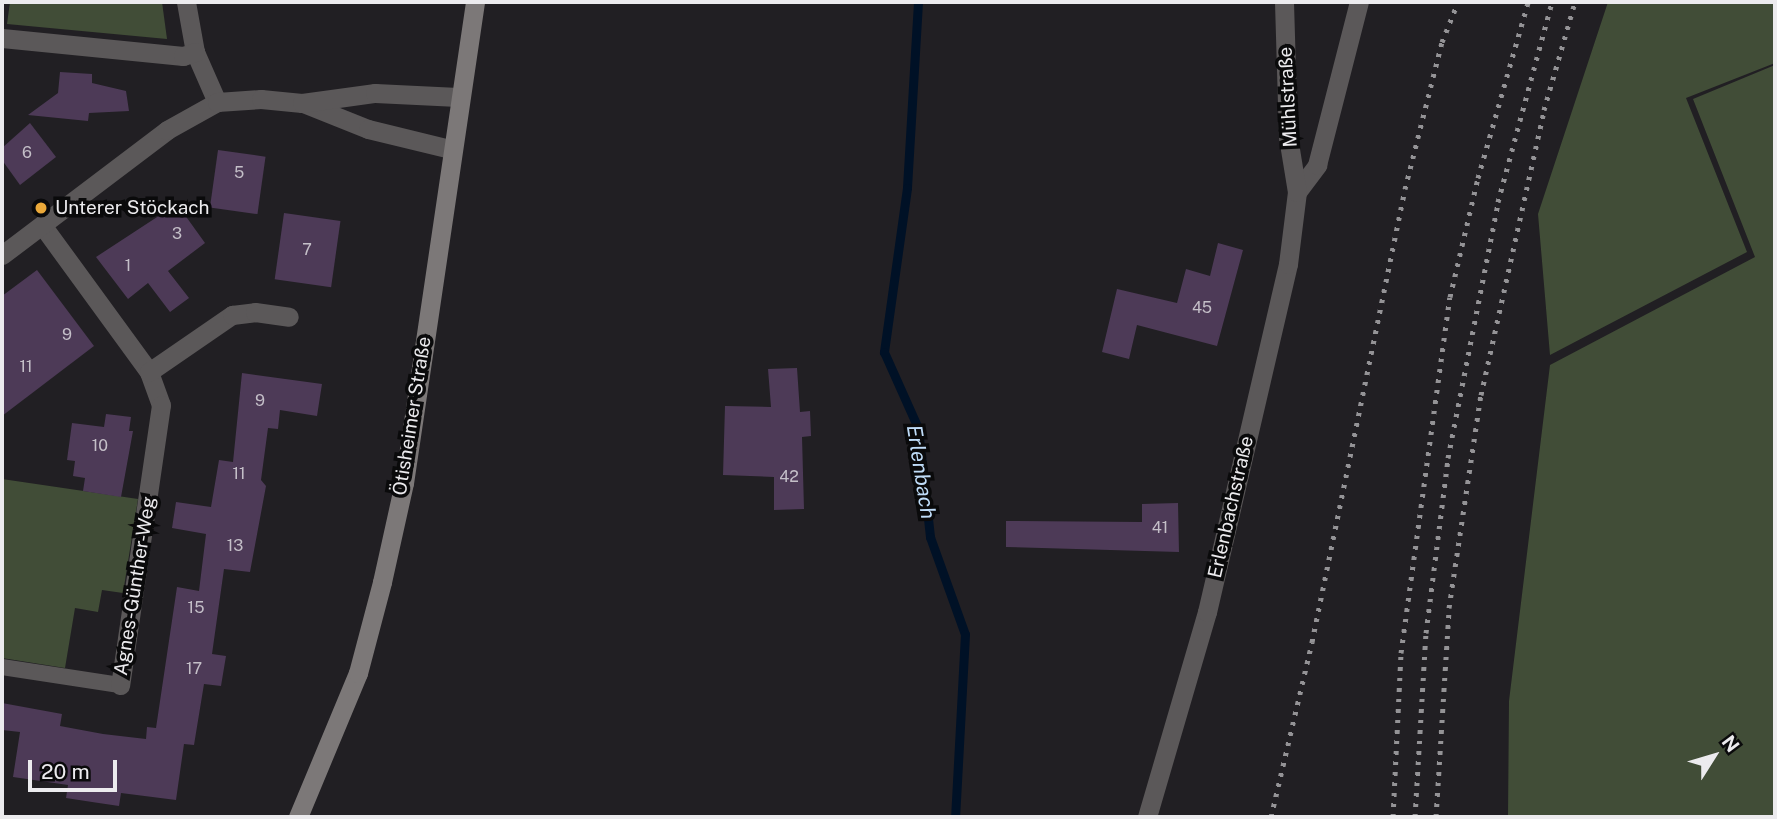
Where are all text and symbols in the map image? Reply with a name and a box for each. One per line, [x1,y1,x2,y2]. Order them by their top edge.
street label: Mühlstraße [1274,46,1302,148]
house number: 6 [22,143,32,163]
house number: 5 [234,163,244,183]
place label: Unterer Stöckach [55,197,209,219]
marker: Unterer Stöckach [33,200,49,216]
house number: 3 [172,224,182,244]
house number: 7 [302,240,312,260]
house number: 1 [125,256,131,276]
house number: 45 [1192,298,1212,318]
house number: 9 [62,325,72,345]
street label: Ötisheimer Straße [388,335,436,497]
house number: 11 [19,357,33,377]
house number: 9 [255,391,265,411]
water label: Erlenbach [901,423,941,521]
street label: Erlenbachstraße [1204,434,1258,580]
house number: 10 [92,436,108,456]
house number: 11 [232,464,246,484]
house number: 42 [779,467,799,487]
street label: Agnes-Günther-Weg [110,495,160,677]
house number: 41 [1152,518,1168,538]
house number: 13 [227,536,243,556]
house number: 15 [188,598,204,618]
house number: 17 [186,659,202,679]
north arrow [1679,721,1749,791]
text: N [1718,731,1744,756]
scale bar [32,746,121,790]
text: 20 m [41,759,90,784]

